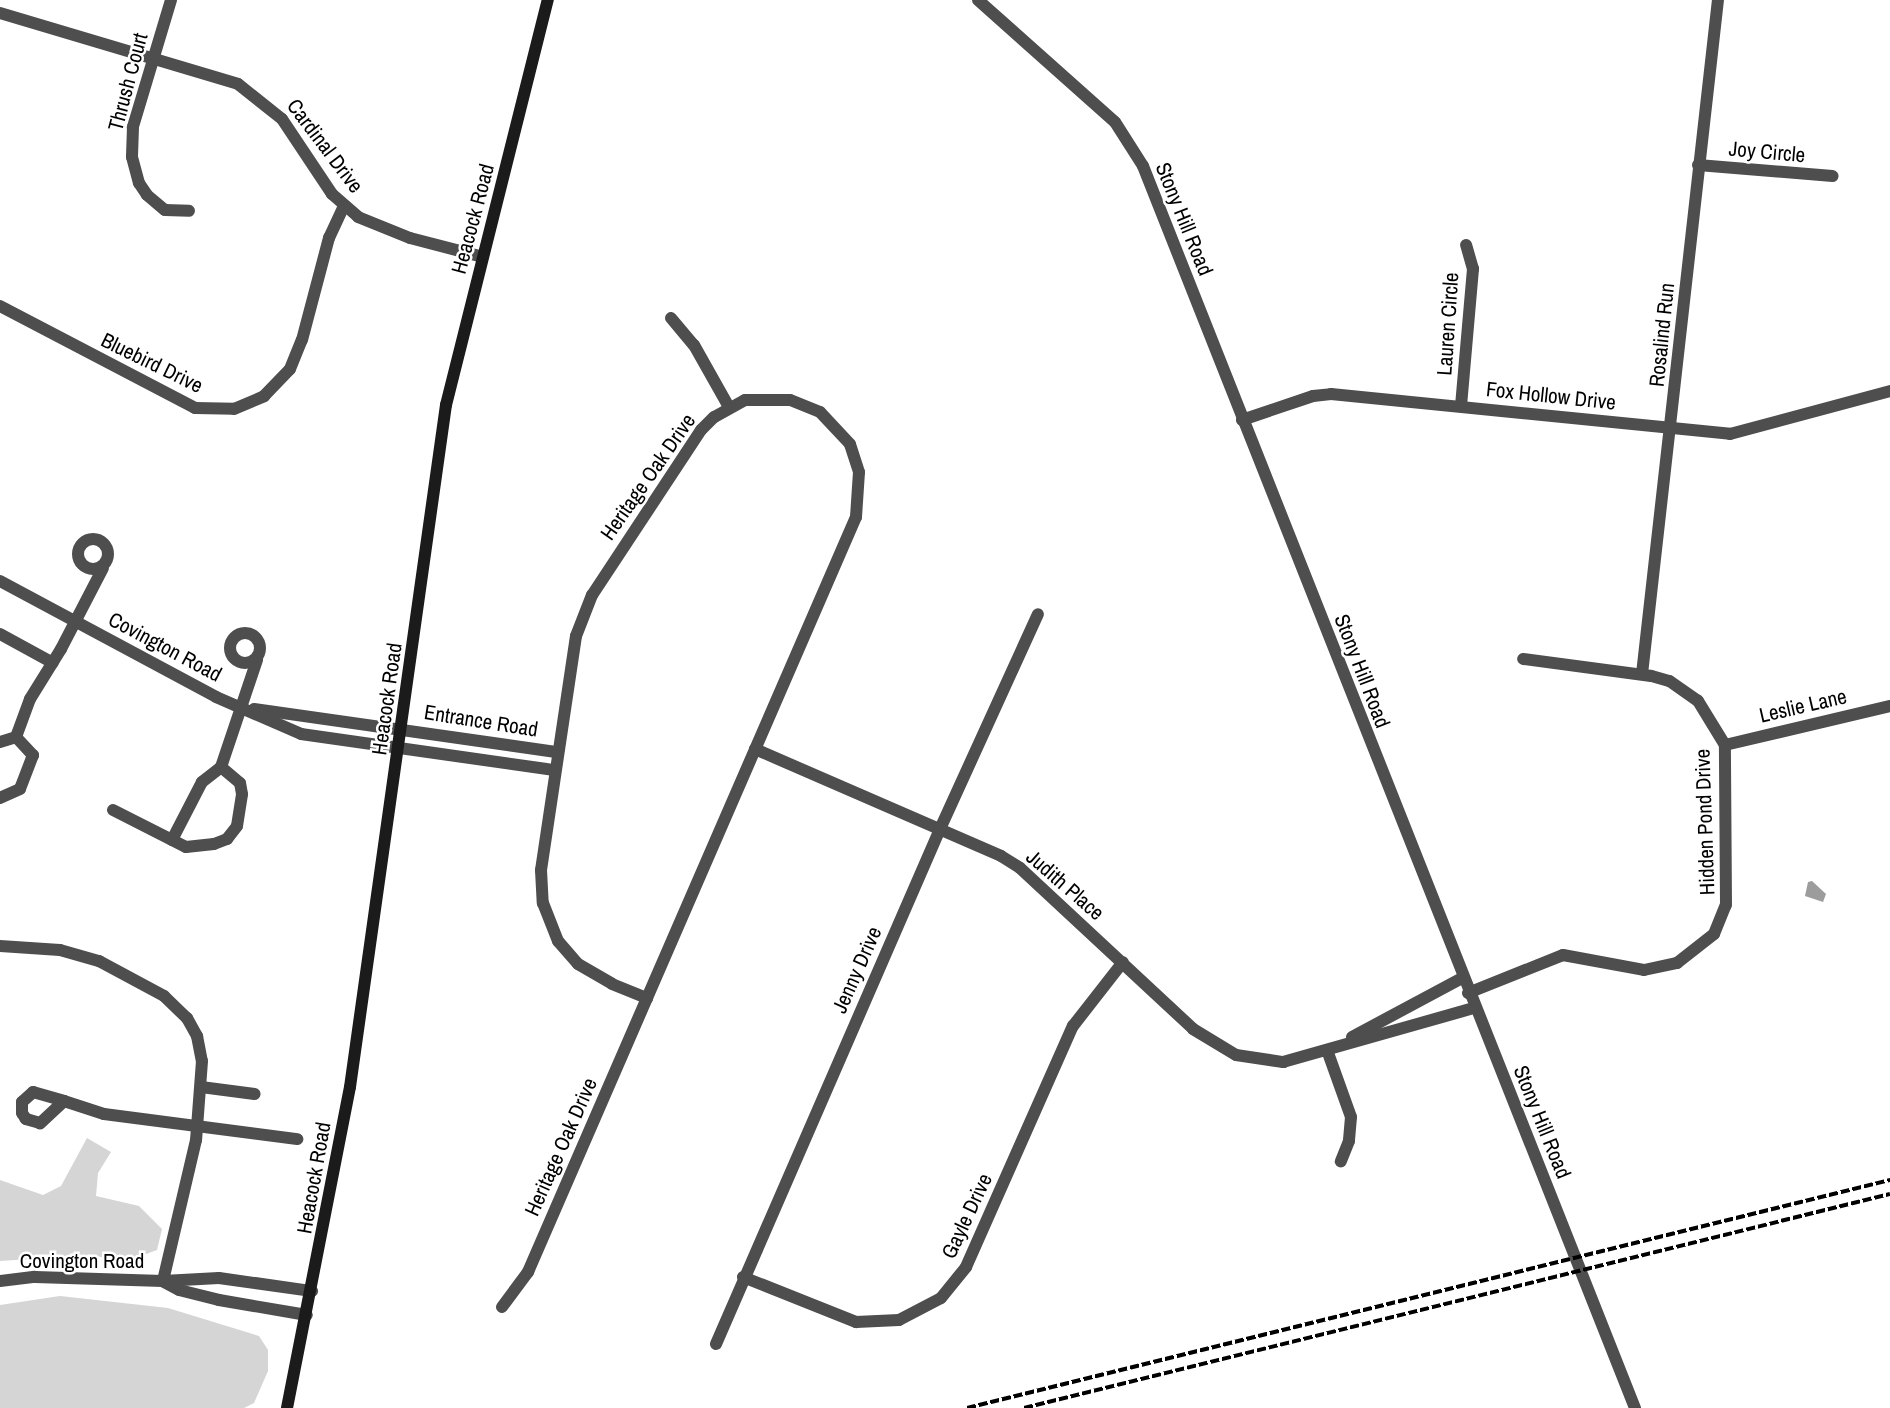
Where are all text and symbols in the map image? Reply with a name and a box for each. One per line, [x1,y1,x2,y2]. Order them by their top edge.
street label: Thrush Court [103,30,153,134]
street label: Cardinal Drive [282,94,368,198]
street label: Joy Circle [1728,136,1806,168]
street label: Stony Hill Road [1150,159,1218,279]
street label: Heacock Road [446,161,500,277]
street label: Lauren Circle [1432,272,1464,376]
street label: Rosalind Run [1644,282,1680,388]
street label: Bluebird Drive [97,328,207,398]
street label: Fox Hollow Drive [1485,377,1617,415]
street label: Heritage Oak Drive [595,409,701,545]
street label: Covington Road [104,607,226,687]
street label: Stony Hill Road [1329,611,1395,731]
street label: Heacock Road [367,641,407,757]
street label: Leslie Lane [1757,684,1849,728]
street label: Entrance Road [422,700,540,742]
street label: Hidden Pond Drive [1690,748,1720,896]
street label: Judith Place [1021,844,1109,926]
street label: Jenny Drive [827,923,887,1017]
street label: Stony Hill Road [1508,1062,1576,1182]
street label: Heritage Oak Drive [519,1074,603,1220]
street label: Heacock Road [292,1120,336,1236]
street label: Gayle Drive [936,1169,998,1263]
street label: Covington Road [20,1248,144,1274]

